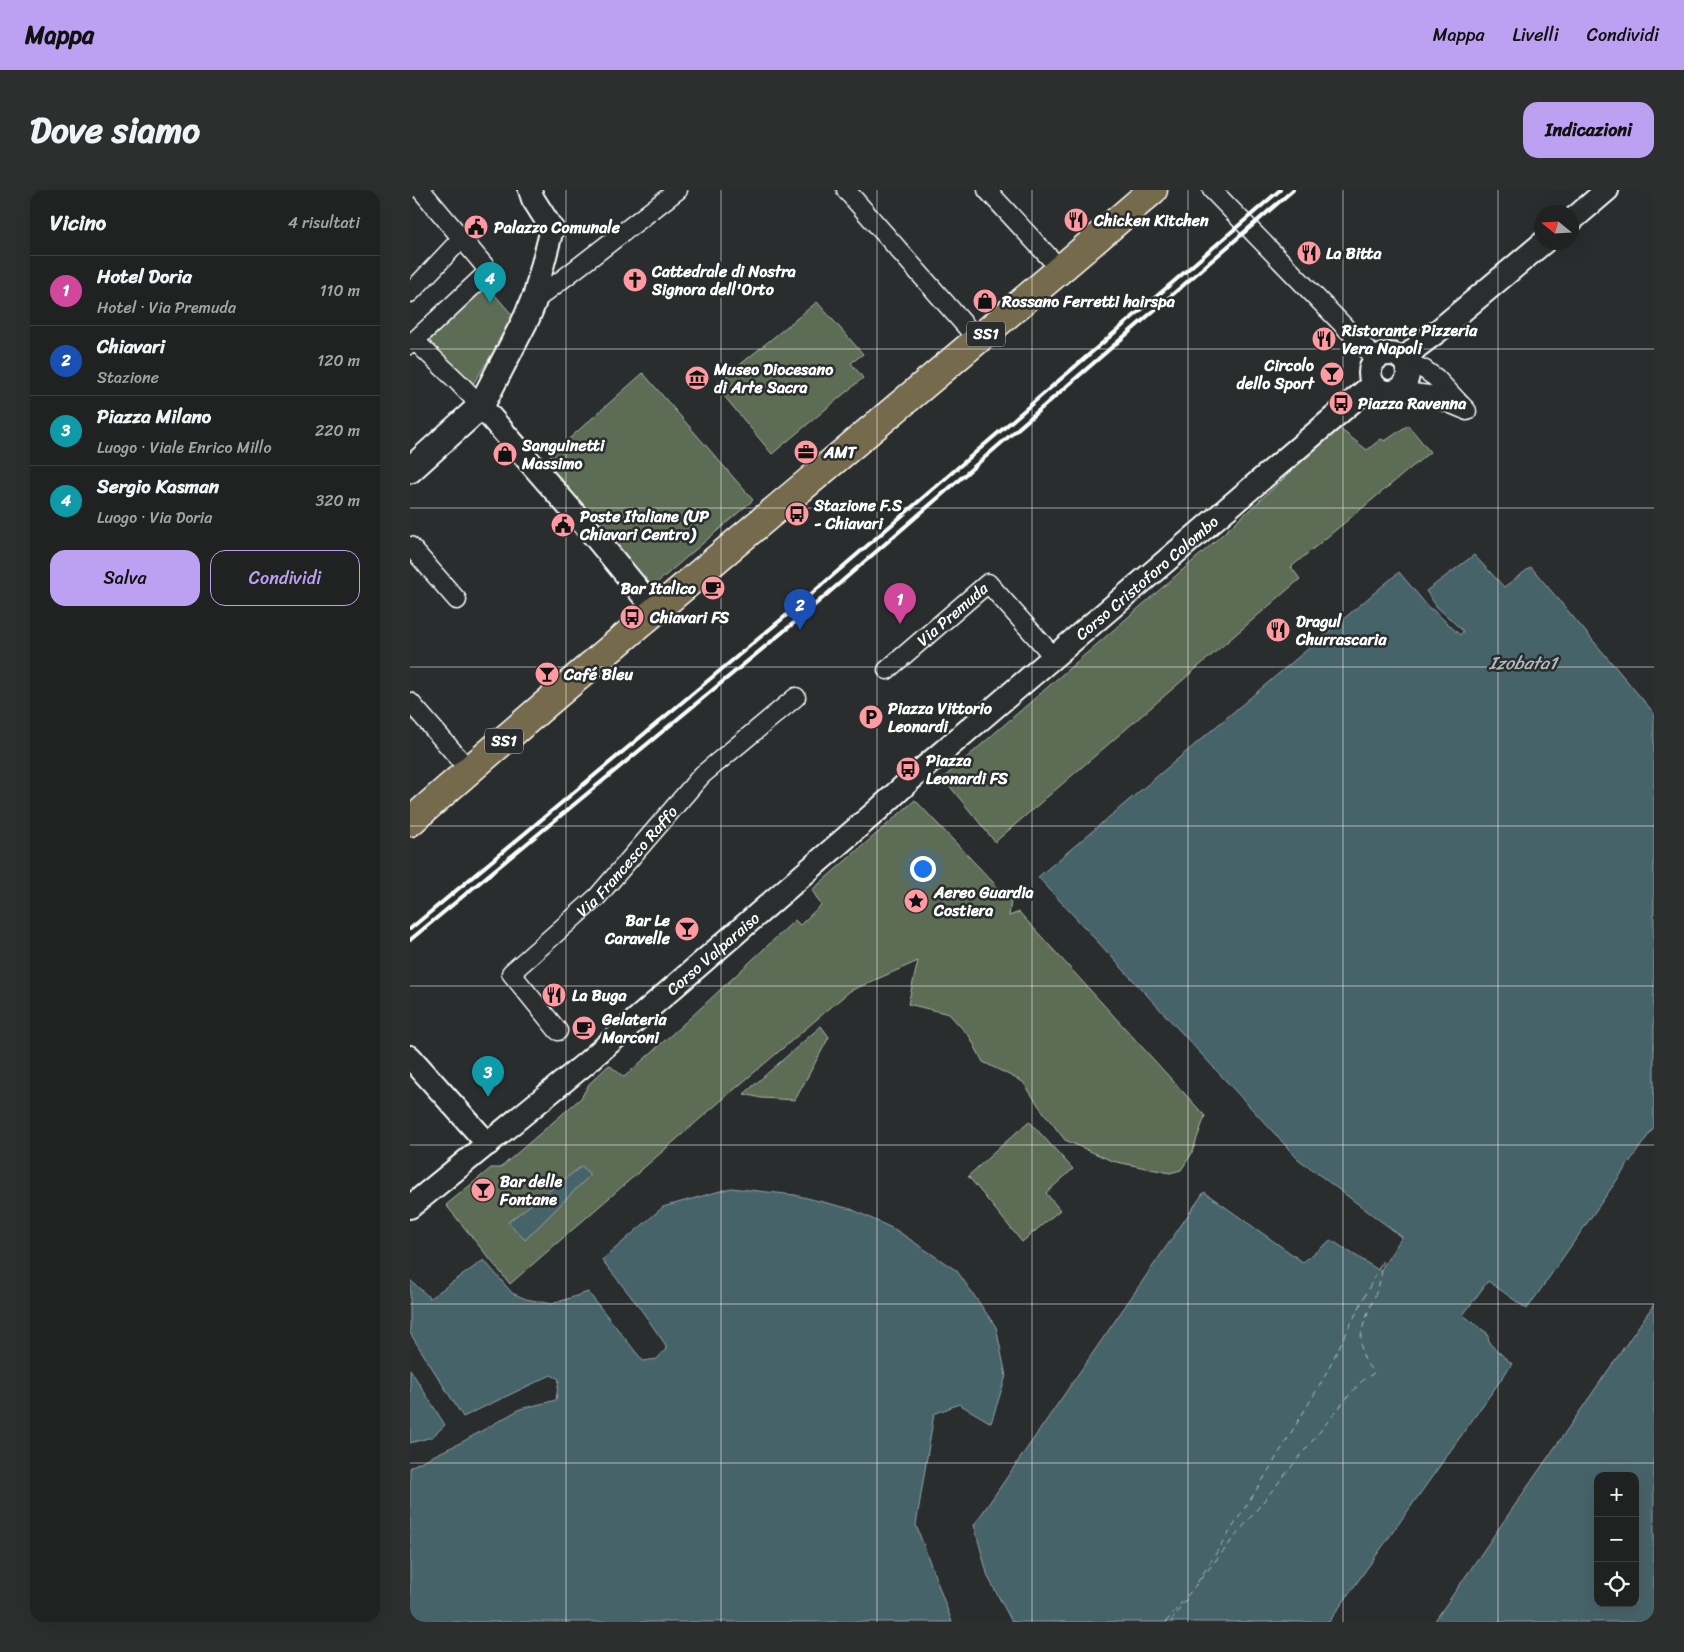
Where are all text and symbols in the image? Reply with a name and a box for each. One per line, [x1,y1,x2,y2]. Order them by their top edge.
text: Mappa [25,14,94,56]
text: Mappa [1433,19,1485,51]
text: Livelli [1513,19,1559,51]
text: Condividi [1587,19,1659,51]
text: Dove siamo [30,99,200,161]
button: Indicazioni [1523,102,1654,158]
text: Vicino [50,204,106,242]
north arrow [1534,205,1579,250]
place label: Chicken Kitchen [1093,206,1209,235]
restaurant icon: Chicken Kitchen [1063,207,1089,233]
text: 4 risultati [288,208,360,237]
place label: Palazzo Comunale [494,213,621,242]
public building icon: Palazzo Comunale [463,214,489,240]
place label: La Bitta [1326,239,1382,268]
restaurant icon: La Bitta [1296,240,1322,266]
place label: Cattedrale di Nostra Signora dell'Orto [651,257,796,304]
text: Hotel Doria [97,260,192,293]
pin: 4 [474,262,506,303]
church icon: Cattedrale di Nostra Signora dell'Orto [622,267,648,293]
text: 1 [63,276,69,305]
text: 110 m [320,276,360,305]
place label: Rossano Ferretti hairspa [1001,287,1176,316]
shop icon: Rossano Ferretti hairspa [972,288,998,314]
text: Hotel · Via Premuda [97,293,236,322]
place label: Ristorante Pizzeria Vera Napoli [1341,316,1478,363]
road number: SS1 [967,322,1005,346]
restaurant icon: Ristorante Pizzeria Vera Napoli [1311,326,1337,352]
text: Chiavari [97,330,165,363]
text: 2 [61,346,71,375]
text: 120 m [317,346,360,375]
place label: Circolo dello Sport [1237,351,1316,398]
place label: Museo Diocesano di Arte Sacra [713,355,834,402]
bar icon: Circolo dello Sport [1319,361,1345,387]
text: Stazione [97,363,159,392]
museum icon: Museo Diocesano di Arte Sacra [684,365,710,391]
place label: Piazza Ravenna [1358,389,1467,418]
bus stop icon: Piazza Ravenna [1328,390,1354,416]
text: Piazza Milano [97,400,211,433]
text: 3 [62,416,70,445]
text: 220 m [315,416,360,445]
place label: Sanguinetti Massimo [521,431,606,478]
text: Luogo · Viale Enrico Millo [97,433,272,462]
place label: AMT [823,438,858,467]
office icon: AMT [793,439,819,465]
shop icon: Sanguinetti Massimo [492,441,518,467]
text: Sergio Kasman [97,470,219,503]
text: 4 [61,486,71,515]
text: 320 m [315,486,360,515]
place label: Stazione F.S - Chiavari [813,491,902,538]
bus stop icon: Stazione F.S - Chiavari [784,501,810,527]
place label: Poste Italiane (UP Chiavari Centro) [579,502,709,549]
text: Luogo · Via Doria [97,503,212,532]
street label: Corso Cristoforo Colombo [1068,508,1225,647]
public building icon: Poste Italiane (UP Chiavari Centro) [550,512,576,538]
button: Salva [50,550,200,606]
button: Condividi [210,550,360,606]
place label: Bar Italico [621,574,697,603]
street label: Via Premuda [910,574,995,653]
cafe icon: Bar Italico [700,575,726,601]
pin: 1 [884,583,916,624]
pin: 2 [784,589,816,630]
place label: Chiavari FS [649,603,729,632]
bus stop icon: Chiavari FS [619,604,645,630]
place label: Dragul Churrascaria [1295,607,1387,654]
restaurant icon: Dragul Churrascaria [1265,617,1291,643]
water label: Izobata1 [1488,647,1559,679]
place label: Café Bleu [563,660,634,689]
bar icon: Café Bleu [534,661,560,687]
place label: Piazza Vittorio Leonardi [888,694,993,741]
parking icon: Piazza Vittorio Leonardi [858,704,884,730]
road number: SS1 [485,728,523,754]
place label: Piazza Leonardi FS [926,746,1008,793]
bus stop icon: Piazza Leonardi FS [895,756,921,782]
street label: Via Francesco Raffo [569,798,685,924]
your location [910,856,936,882]
place label: Aereo Guardia Costiera [933,878,1034,925]
place icon: Aereo Guardia Costiera [903,888,929,914]
street label: Corso Valparaiso [659,904,766,1002]
place label: Bar Le Caravelle [604,906,671,953]
bar icon: Bar Le Caravelle [674,916,700,942]
place label: La Buga [572,981,627,1010]
restaurant icon: La Buga [541,982,567,1008]
place label: Gelateria Marconi [601,1005,667,1052]
cafe icon: Gelateria Marconi [571,1015,597,1041]
pin: 3 [472,1056,504,1097]
place label: Bar delle Fontane [499,1167,563,1214]
bar icon: Bar delle Fontane [470,1177,496,1203]
map controls [1594,1472,1639,1607]
button: + [1594,1472,1639,1517]
button: − [1594,1517,1639,1562]
button: locate [1594,1562,1639,1607]

